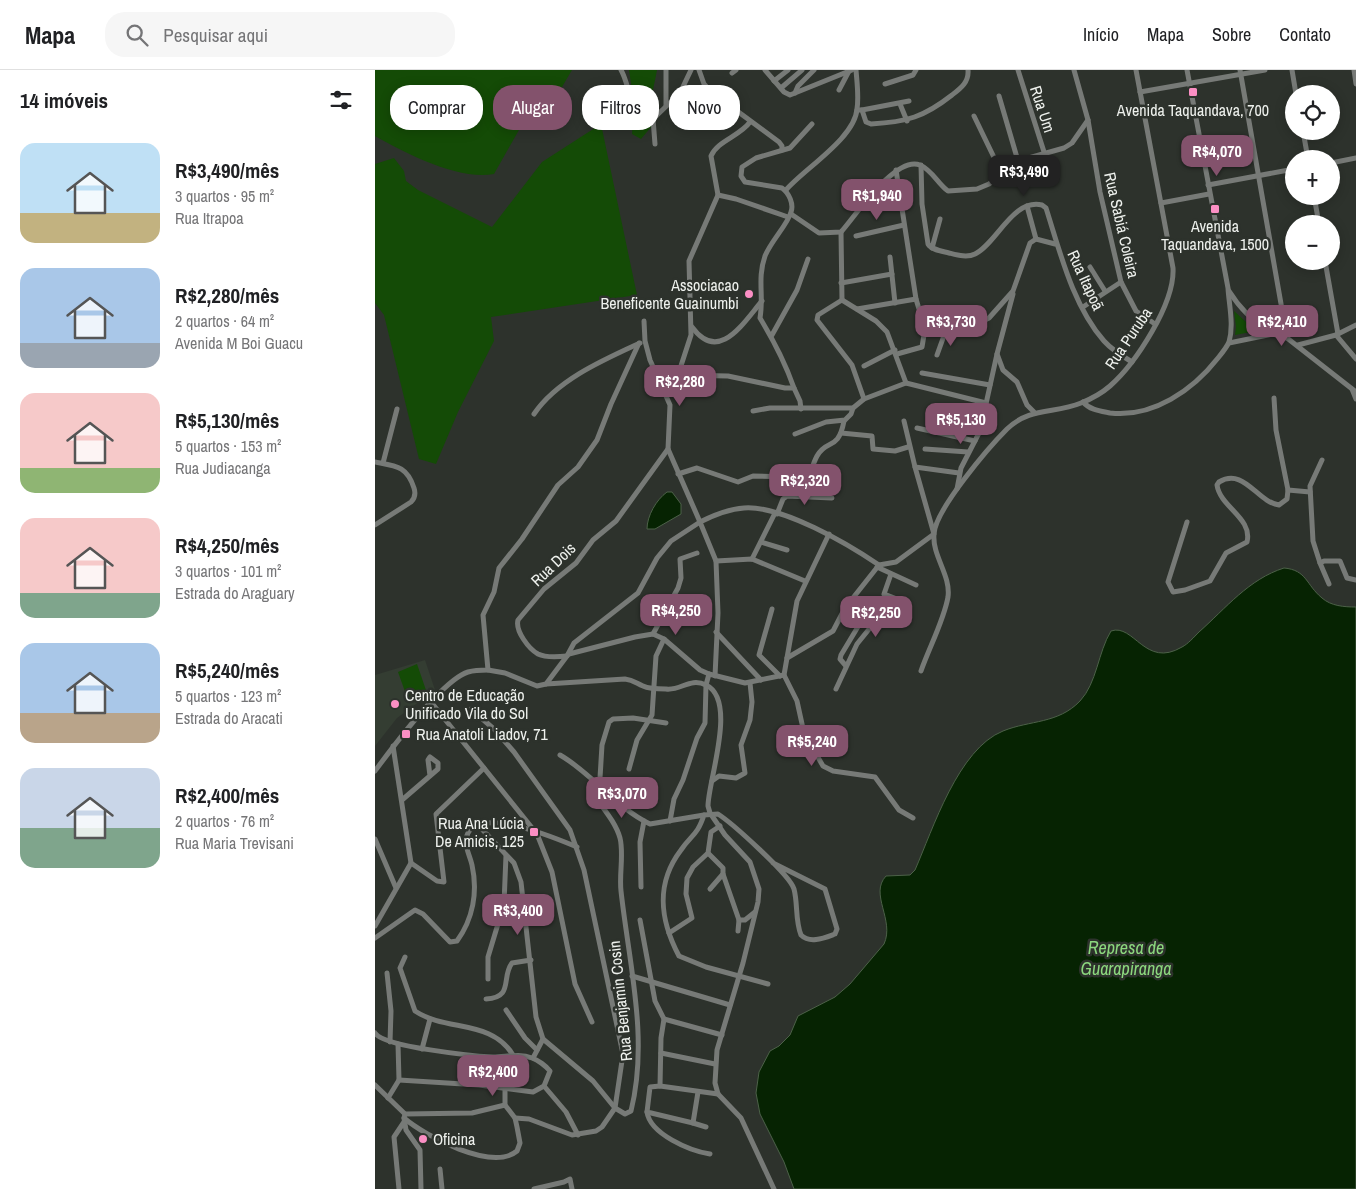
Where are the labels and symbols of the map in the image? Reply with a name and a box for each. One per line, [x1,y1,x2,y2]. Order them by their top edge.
street label: Rua Um [1025,83,1061,135]
marker: Avenida Taquandava, 700 [1187,86,1199,98]
place label: Avenida Taquandava, 700 [1116,99,1269,121]
pin: R$4,070 [1171,134,1263,177]
pin: R$3,490 [978,154,1070,197]
street label: Rua Sabiá Coleira [1099,170,1145,281]
pin: R$1,940 [831,178,923,221]
marker: Avenida Taquandava, 1500 [1209,203,1221,215]
place label: Avenida Taquandava, 1500 [1161,215,1269,255]
street label: Rua Itapoã [1062,246,1110,314]
place label: Associacao Beneficente Guainumbi [600,274,739,314]
marker: Associacao Beneficente Guainumbi [743,288,755,300]
street label: Rua Puruba [1099,302,1157,373]
pin: R$3,730 [905,304,997,347]
pin: R$2,410 [1236,304,1328,347]
pin: R$2,280 [634,364,726,407]
pin: R$5,130 [915,402,1007,445]
pin: R$2,320 [759,464,851,506]
street label: Rua Dois [526,537,580,591]
pin: R$4,250 [630,594,722,636]
pin: R$2,250 [830,596,922,638]
place label: Centro de Educação Unificado Vila do Sol [405,684,528,724]
marker: Centro de Educação Unificado Vila do Sol [389,698,401,710]
place label: Rua Anatoli Liadov, 71 [416,723,549,745]
pin: R$5,240 [766,724,858,767]
marker: Rua Anatoli Liadov, 71 [400,728,412,740]
pin: R$3,070 [576,776,668,819]
place label: Rua Ana Lúcia De Amicis, 125 [435,812,525,852]
marker: Rua Ana Lúcia De Amicis, 125 [528,826,540,838]
pin: R$3,400 [472,894,564,936]
water label: Represa de Guarapiranga [1080,935,1172,981]
street label: Rua Benjamin Cosin [603,940,637,1062]
pin: R$2,400 [447,1054,539,1097]
place label: Oficina [433,1128,476,1150]
marker: Oficina [417,1133,429,1145]

